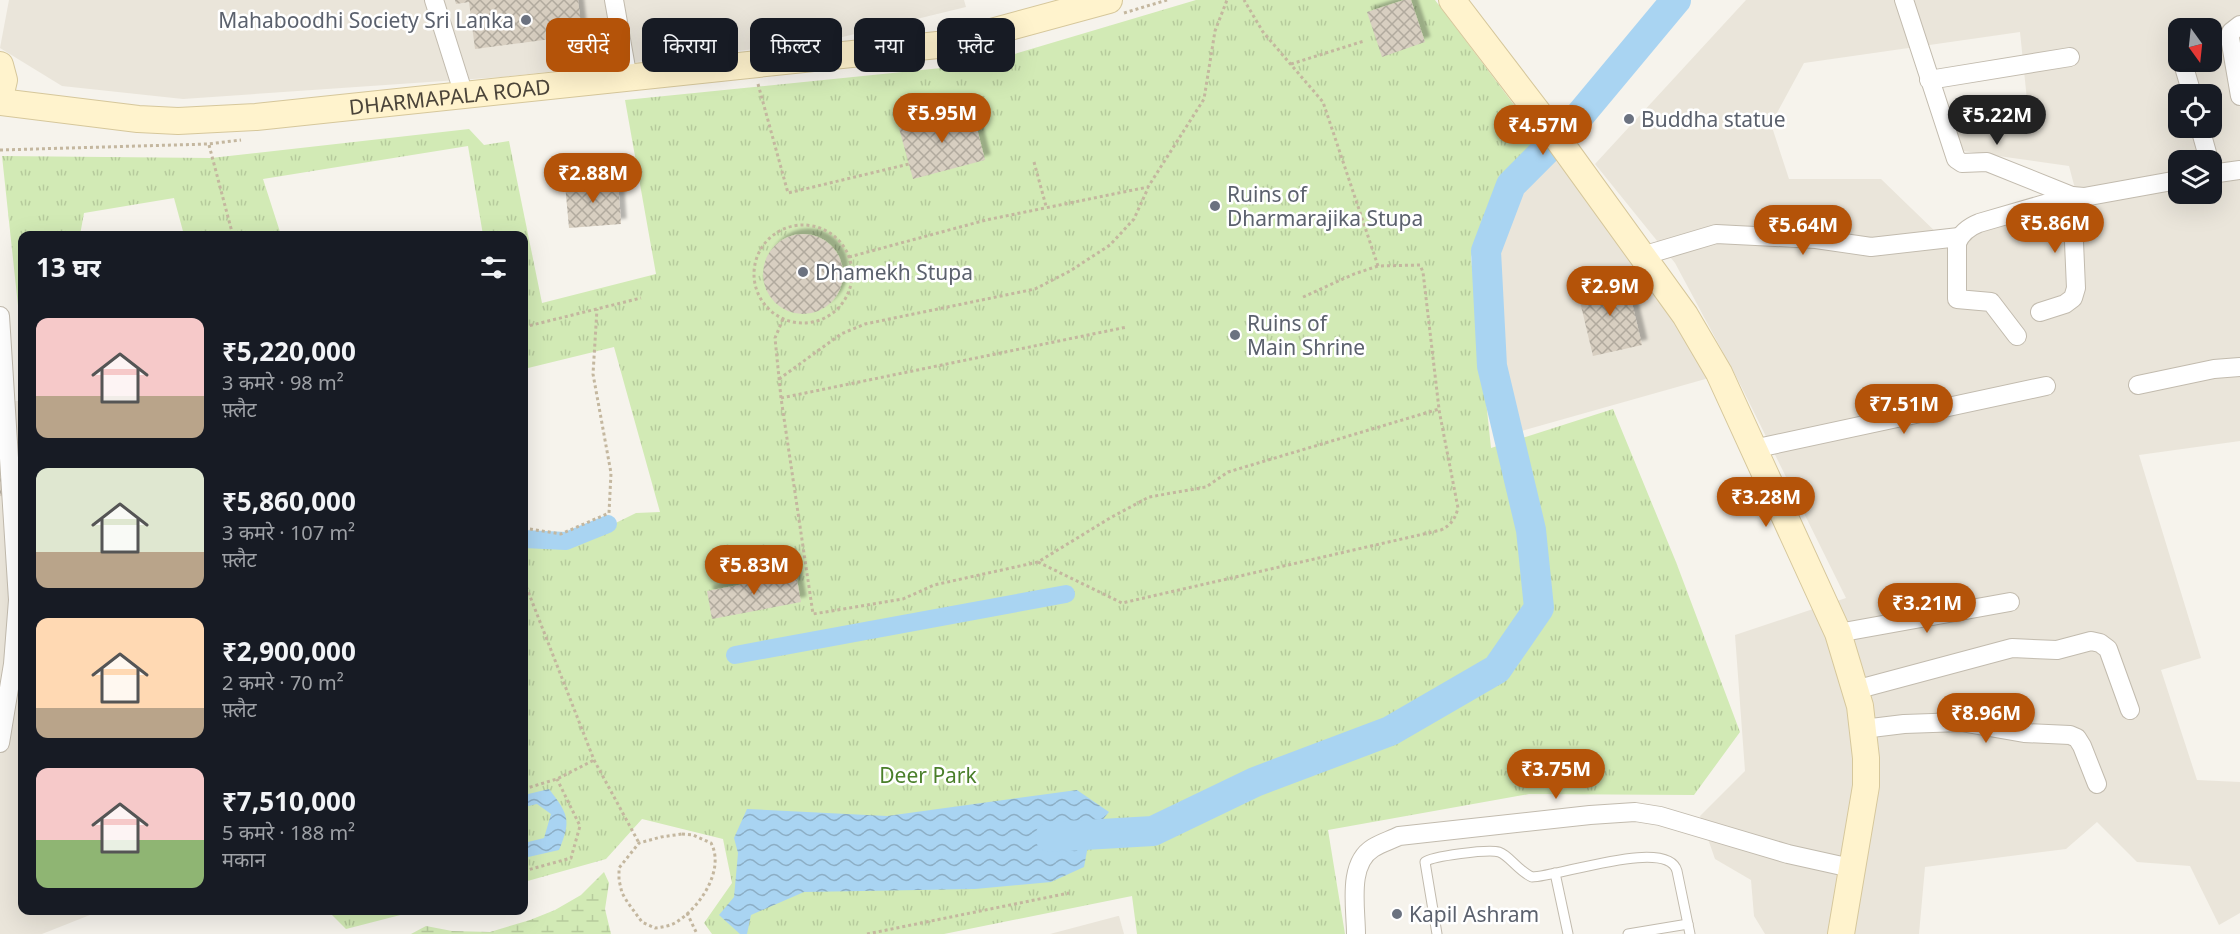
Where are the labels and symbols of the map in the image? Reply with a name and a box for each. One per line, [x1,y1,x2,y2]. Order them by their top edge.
place label: Mahaboodhi Society Sri Lanka [218,6,514,34]
marker: Mahaboodhi Society Sri Lanka [519,13,533,27]
north arrow [2168,18,2222,72]
street label: DHARMAPALA ROAD [347,72,552,121]
pin: ₹5.95M [893,93,991,144]
pin: ₹5.22M [1948,95,2046,146]
pin: ₹4.57M [1494,105,1592,156]
place label: Buddha statue [1641,105,1786,133]
marker: Buddha statue [1622,112,1636,126]
pin: ₹2.88M [544,153,642,204]
place label: Ruins of Dharmarajika Stupa [1227,180,1423,232]
marker: Ruins of Dharmarajika Stupa [1208,199,1222,213]
pin: ₹5.86M [2006,203,2104,254]
pin: ₹5.64M [1754,205,1852,256]
place label: Dhamekh Stupa [815,258,973,286]
marker: Dhamekh Stupa [796,265,810,279]
pin: ₹2.9M [1568,266,1652,317]
place label: Ruins of Main Shrine [1247,309,1365,361]
marker: Ruins of Main Shrine [1228,328,1242,342]
pin: ₹7.51M [1855,384,1953,435]
pin: ₹3.28M [1717,477,1815,528]
pin: ₹5.83M [705,545,803,596]
pin: ₹3.21M [1878,583,1976,634]
pin: ₹8.96M [1937,693,2035,744]
pin: ₹3.75M [1507,749,1605,800]
park label: Deer Park [879,761,978,789]
place label: Kapil Ashram [1409,900,1539,928]
marker: Kapil Ashram [1390,907,1404,921]

